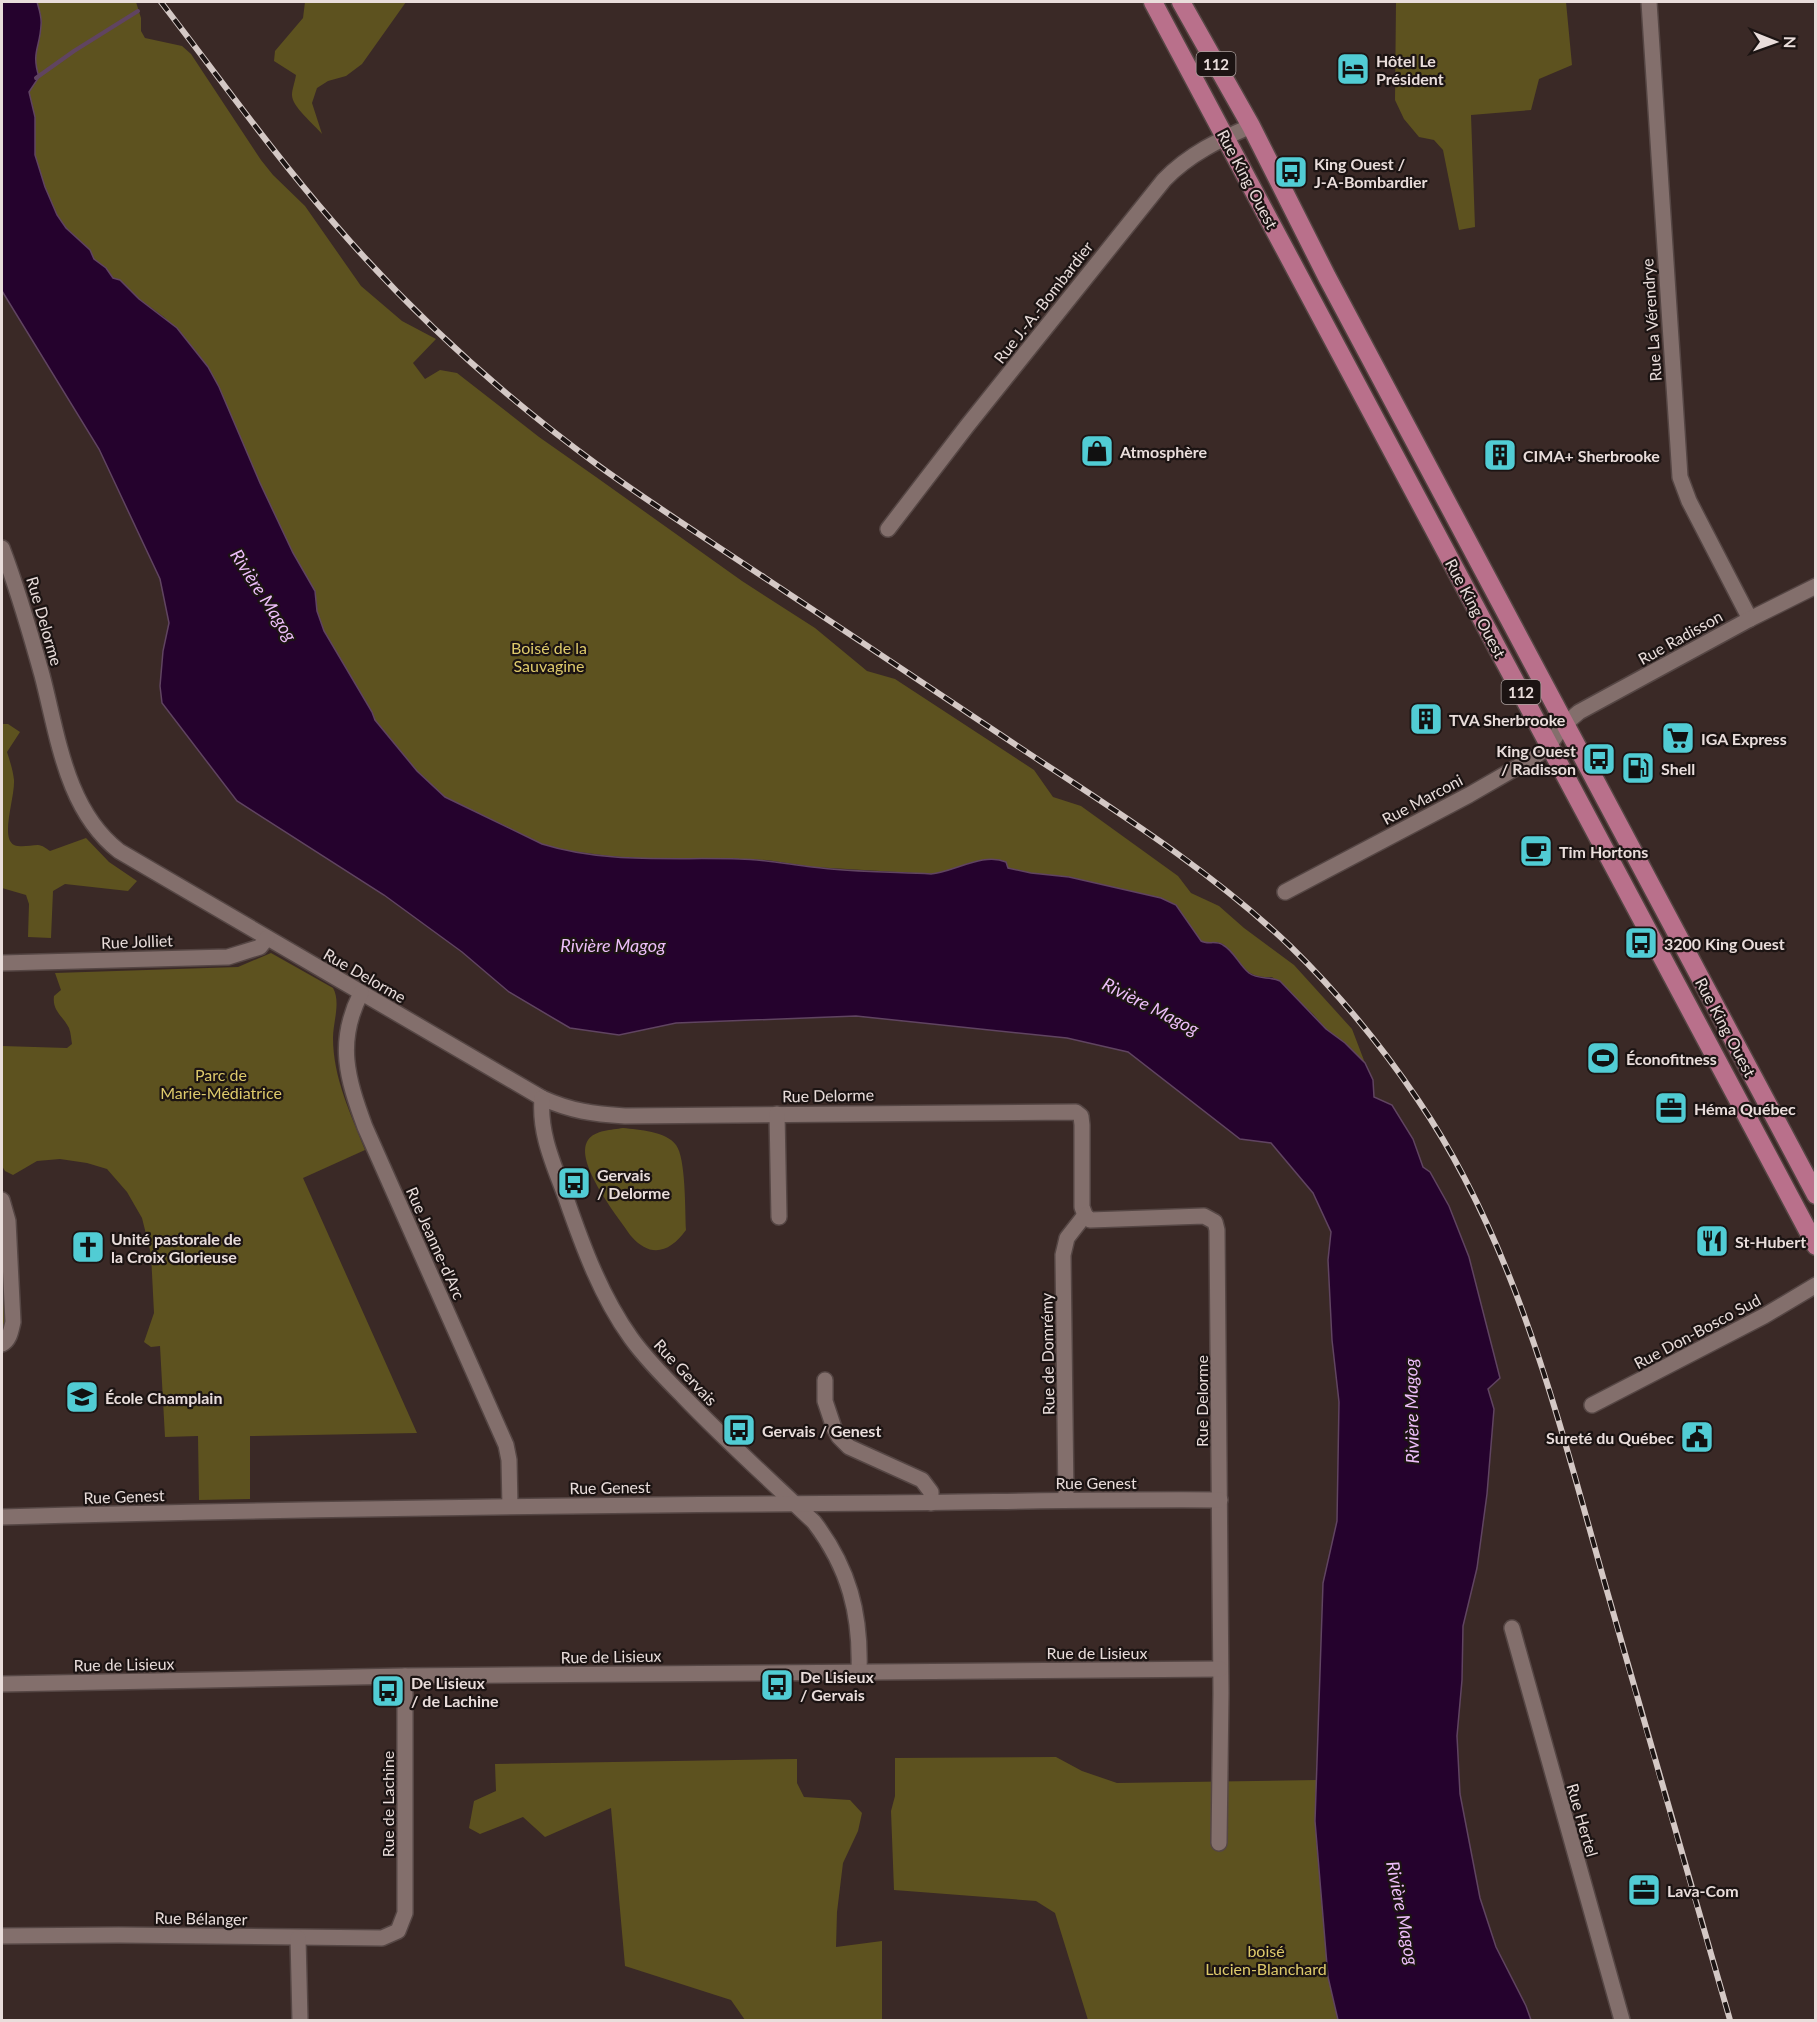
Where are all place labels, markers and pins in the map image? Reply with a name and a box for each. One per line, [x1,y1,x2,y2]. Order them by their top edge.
hotel icon: Hôtel Le Président [1335,51,1371,87]
place label: Hôtel Le Président [1376,51,1444,88]
bus stop icon: King Ouest / J-A-Bombardier [1273,154,1309,190]
place label: King Ouest / J-A-Bombardier [1314,154,1428,191]
shop icon: Atmosphère [1079,433,1115,469]
building icon: CIMA+ Sherbrooke [1482,437,1518,473]
place label: Atmosphère [1119,442,1208,461]
place label: CIMA+ Sherbrooke [1523,446,1660,465]
building icon: TVA Sherbrooke [1408,701,1444,737]
place label: TVA Sherbrooke [1449,710,1566,729]
supermarket icon: IGA Express [1660,720,1696,756]
place label: IGA Express [1701,729,1787,748]
place label: King Ouest / Radisson [1496,741,1576,778]
bus stop icon: King Ouest / Radisson [1581,741,1617,777]
fuel station icon: Shell [1620,750,1656,786]
place label: Shell [1661,759,1695,778]
cafe icon: Tim Hortons [1518,833,1554,869]
place label: Tim Hortons [1559,842,1648,861]
bus stop icon: 3200 King Ouest [1623,925,1659,961]
place label: 3200 King Ouest [1664,934,1785,953]
sports icon: Éconofitness [1585,1040,1621,1076]
place label: Éconofitness [1626,1049,1717,1068]
office icon: Héma Québec [1653,1090,1689,1126]
place label: Héma Québec [1694,1099,1796,1118]
bus stop icon: Gervais / Delorme [556,1165,592,1201]
place label: Gervais / Delorme [597,1165,670,1202]
restaurant icon: St-Hubert [1694,1223,1730,1259]
church icon: Unité pastorale de la Croix Glorieuse [70,1229,106,1265]
place label: Unité pastorale de la Croix Glorieuse [111,1229,242,1266]
place label: St-Hubert [1735,1232,1806,1251]
school or university icon: École Champlain [64,1379,100,1415]
place label: École Champlain [105,1388,222,1407]
bus stop icon: Gervais / Genest [721,1412,757,1448]
public building icon: Sureté du Québec [1679,1419,1715,1455]
place label: Gervais / Genest [762,1421,881,1440]
place label: Sureté du Québec [1546,1428,1674,1447]
bus stop icon: De Lisieux / Gervais [759,1667,795,1703]
place label: De Lisieux / Gervais [800,1667,875,1704]
bus stop icon: De Lisieux / de Lachine [370,1673,406,1709]
place label: De Lisieux / de Lachine [411,1673,499,1710]
office icon: Lava-Com [1626,1872,1662,1908]
place label: Lava-Com [1667,1881,1739,1900]

